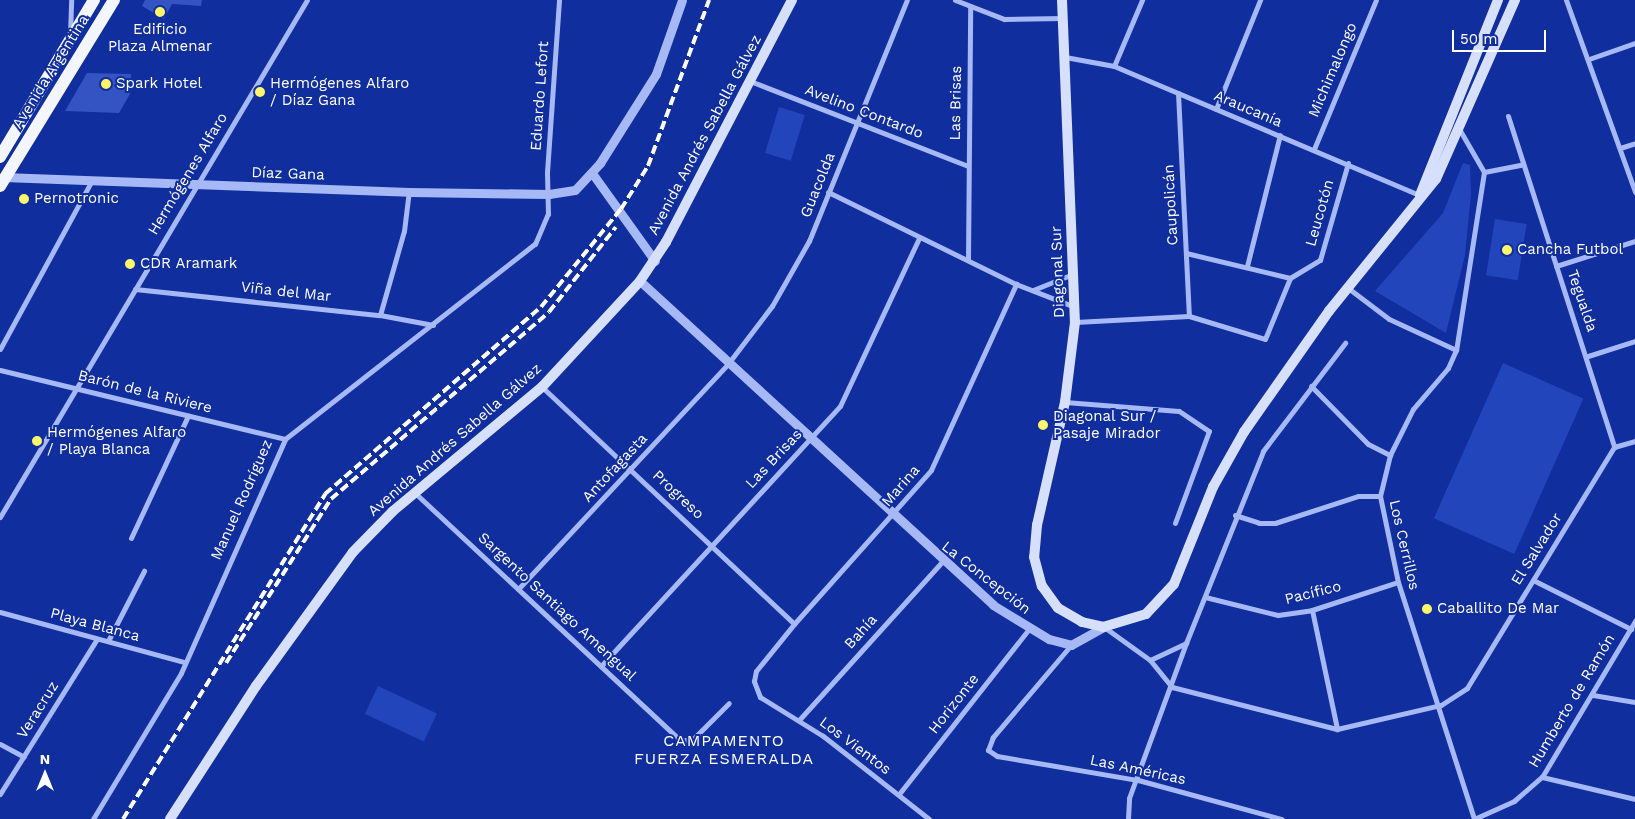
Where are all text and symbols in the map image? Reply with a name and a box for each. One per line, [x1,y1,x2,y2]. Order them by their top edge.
marker: Edificio Plaza Almenar [154,6,166,18]
street label: Avenida Argentina [8,11,94,133]
place label: Edificio Plaza Almenar [107,20,213,55]
street label: Michimalongo [1305,20,1361,120]
scale bar [1455,20,1549,52]
text: 50 m [1460,30,1497,48]
street label: Avenida Andrés Sabella Gálvez [644,31,766,239]
street label: Eduardo Lefort [527,41,553,151]
street label: Las Brisas [946,66,966,140]
place label: Hermógenes Alfaro / Díaz Gana [270,74,410,109]
place label: Spark Hotel [116,75,202,93]
marker: Spark Hotel [100,78,112,90]
street label: Avelino Contardo [802,81,926,143]
marker: Hermógenes Alfaro / Díaz Gana [254,86,266,98]
street label: Araucanía [1211,87,1285,131]
street label: Hermógenes Alfaro [144,109,232,239]
street label: Guacolda [797,150,839,220]
street label: Díaz Gana [251,164,325,184]
street label: Caupolicán [1160,164,1182,246]
street label: Leucotón [1302,178,1338,248]
place label: Pernotronic [34,190,119,208]
marker: Pernotronic [18,193,30,205]
street label: Diagonal Sur [1047,225,1069,319]
place label: Cancha Futbol [1517,241,1623,259]
marker: Cancha Futbol [1501,244,1513,256]
place label: CDR Aramark [140,255,238,273]
marker: CDR Aramark [124,258,136,270]
street label: Tegualda [1563,268,1601,334]
street label: Viña del Mar [239,278,333,306]
street label: Avenida Andrés Sabella Gálvez [364,359,546,521]
street label: Barón de la Riviere [76,367,214,417]
place label: Diagonal Sur / Pasaje Mirador [1053,407,1161,442]
marker: Diagonal Sur / Pasaje Mirador [1037,419,1049,431]
place label: Hermógenes Alfaro / Playa Blanca [47,423,187,458]
street label: Las Brisas [742,426,806,492]
street label: Antofagasta [579,430,651,506]
marker: Hermógenes Alfaro / Playa Blanca [31,435,43,447]
street label: Manuel Rodríguez [207,437,277,563]
street label: Marina [878,462,924,510]
street label: Progreso [649,467,707,523]
street label: Los Cerrillos [1385,498,1423,592]
street label: El Salvador [1508,509,1566,589]
street label: Sargento Santiago Amengual [474,529,640,685]
street label: La Concepción [938,538,1034,618]
street label: Pacífico [1283,577,1343,609]
place label: Caballito De Mar [1437,600,1559,618]
marker: Caballito De Mar [1421,603,1433,615]
street label: Playa Blanca [48,604,142,646]
street label: Bahía [841,611,881,653]
street label: Humberto de Ramón [1525,631,1619,771]
street label: Horizonte [925,670,983,738]
street label: Veracruz [13,678,63,742]
street label: Los Vientos [815,713,895,779]
district label: CAMPAMENTO FUERZA ESMERALDA [632,731,816,769]
north arrow [20,749,70,799]
text: N [40,751,50,767]
street label: Las Américas [1088,751,1188,789]

